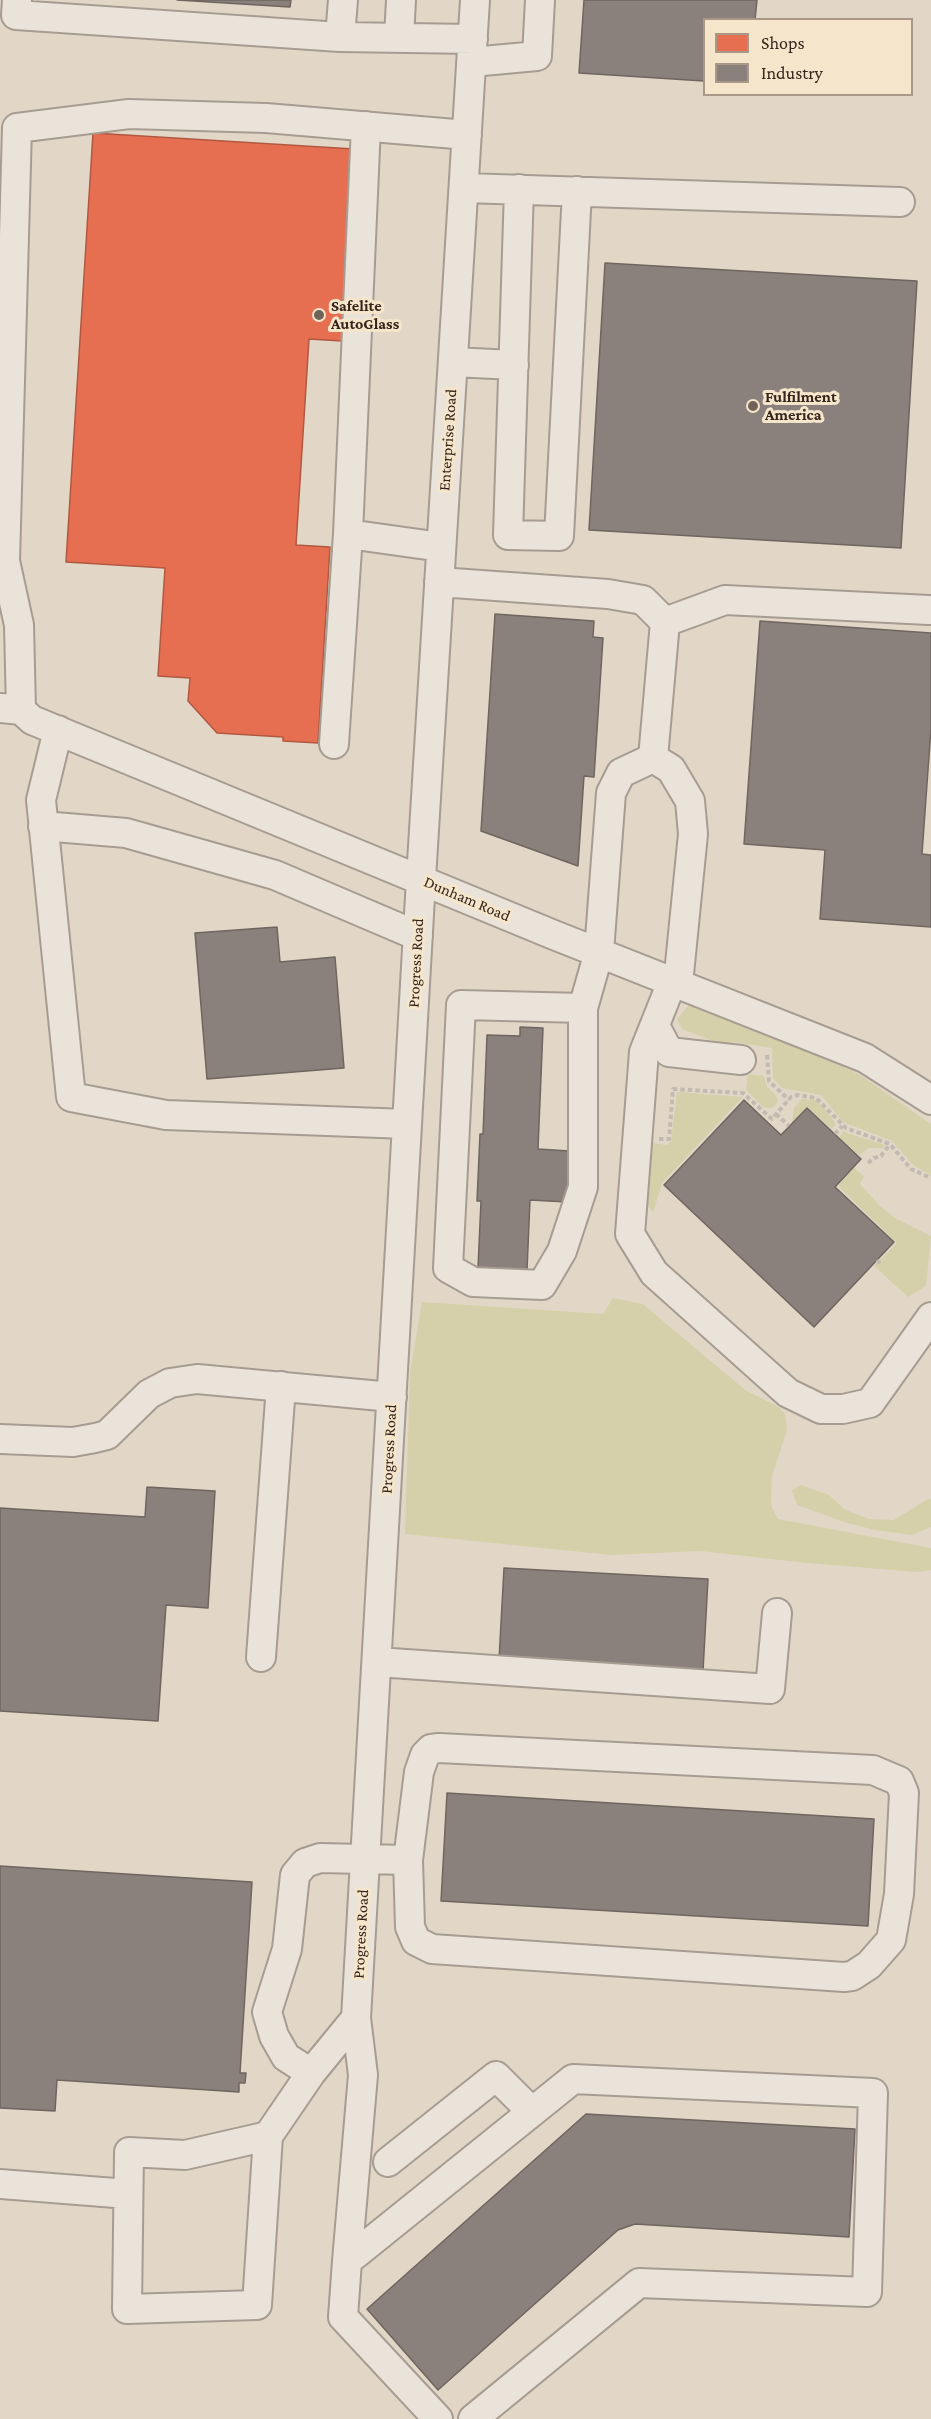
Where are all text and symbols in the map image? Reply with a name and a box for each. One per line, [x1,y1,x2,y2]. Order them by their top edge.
legend [703,18,913,96]
text: Shops [761,33,805,53]
text: Industry [761,63,823,83]
place label: Safelite AutoGlass [331,296,399,334]
marker: Safelite AutoGlass [312,308,326,322]
place label: Fulfilment America [765,387,837,425]
street label: Enterprise Road [435,388,461,492]
marker: Fulfilment America [746,399,760,413]
street label: Dunham Road [421,872,513,926]
street label: Progress Road [404,918,428,1008]
street label: Progress Road [377,1404,401,1494]
street label: Progress Road [349,1889,373,1979]

